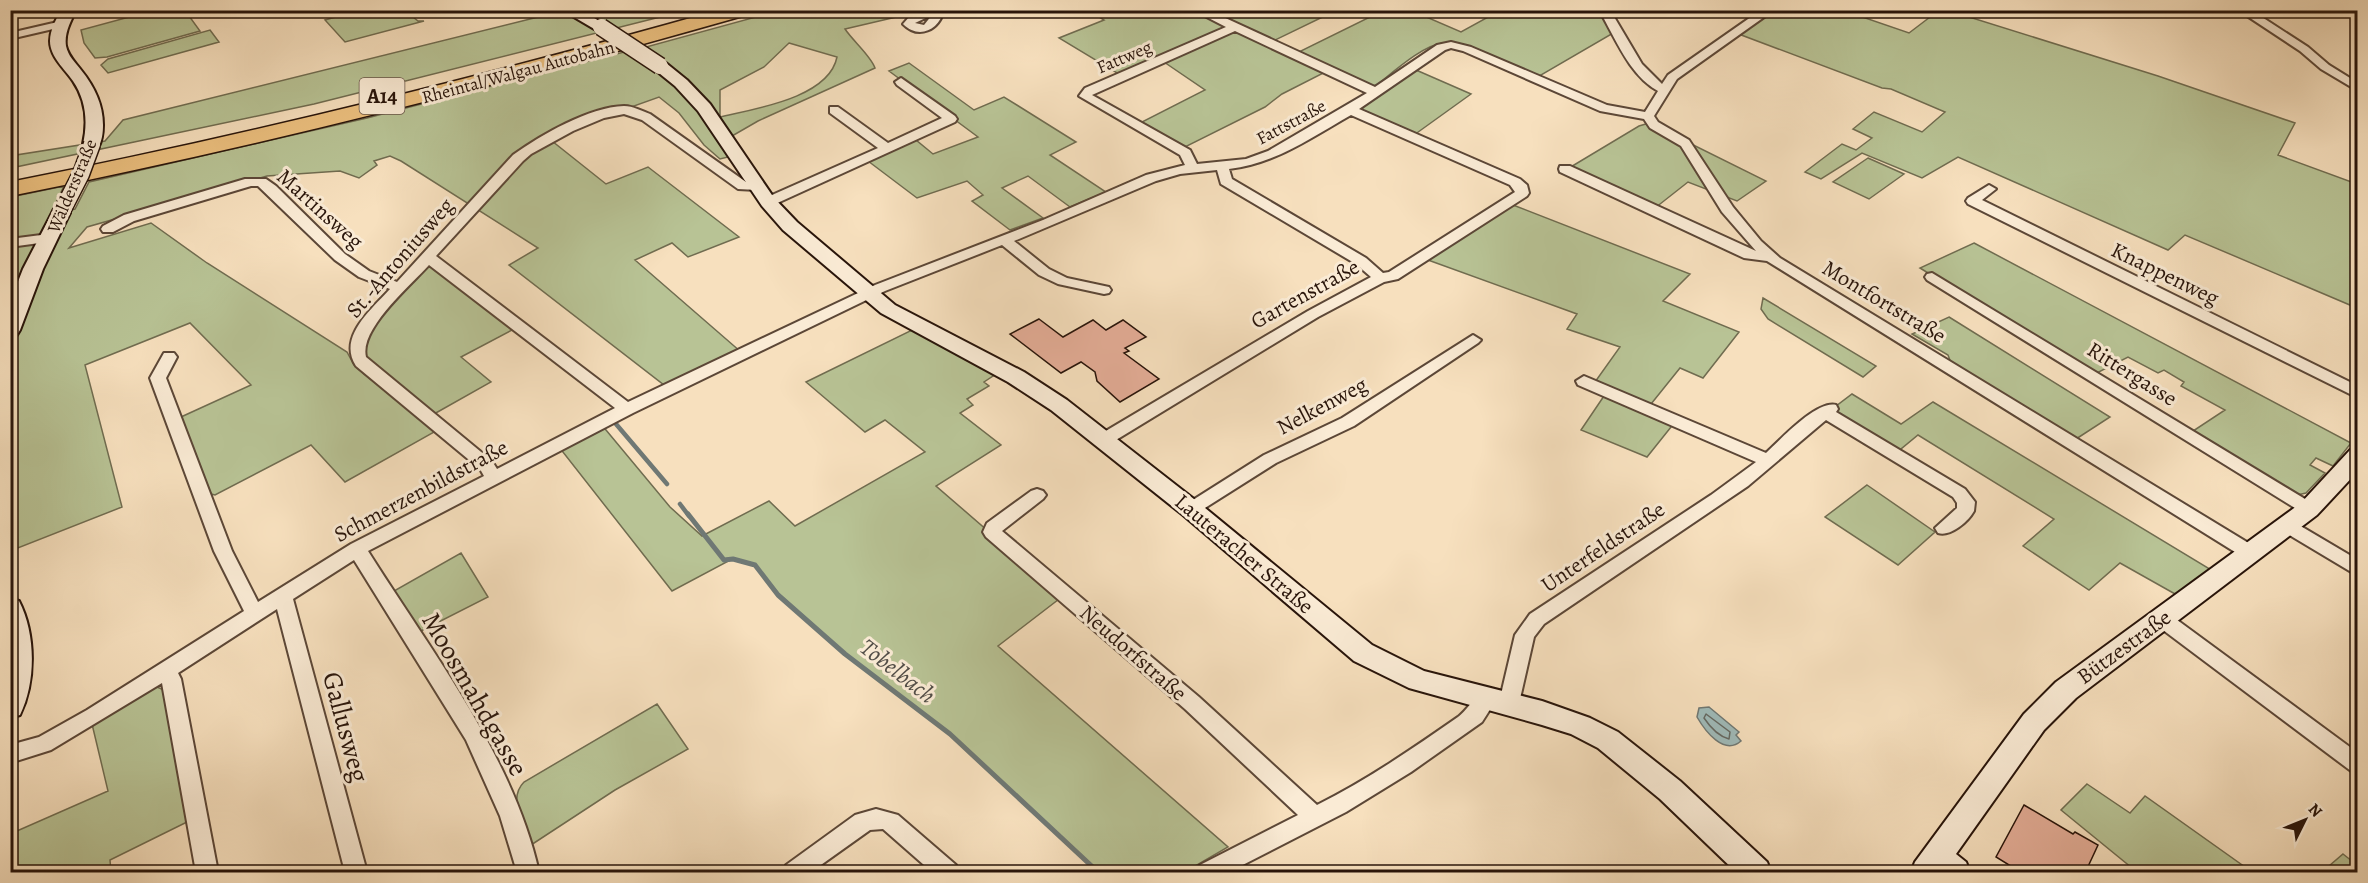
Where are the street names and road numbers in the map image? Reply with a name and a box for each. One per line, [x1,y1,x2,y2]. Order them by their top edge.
street label: Rheintal/Walgau Autobahn [419,35,617,109]
street label: Fattweg [1093,35,1155,79]
road number: A14 [360,78,404,114]
street label: Fattstraße [1252,94,1330,150]
street label: Wälderstraße [41,135,103,238]
street label: Martinsweg [270,162,370,256]
street label: St.-Antoniusweg [339,191,461,325]
street label: Knappenweg [2106,235,2224,313]
street label: Gartenstraße [1245,252,1365,336]
street label: Montfortstraße [1817,253,1951,351]
street label: Rittergasse [2081,335,2183,413]
street label: Nelkenweg [1272,370,1372,442]
street label: Schmerzenbildstraße [329,432,513,550]
street label: Lauteracher Straße [1168,487,1320,621]
street label: Unterfeldstraße [1535,494,1671,600]
street label: Neudorfstraße [1073,598,1193,708]
street label: Bützestraße [2071,603,2177,691]
street label: Moosmahdgasse [414,605,536,783]
street label: Gallusweg [314,668,378,787]

